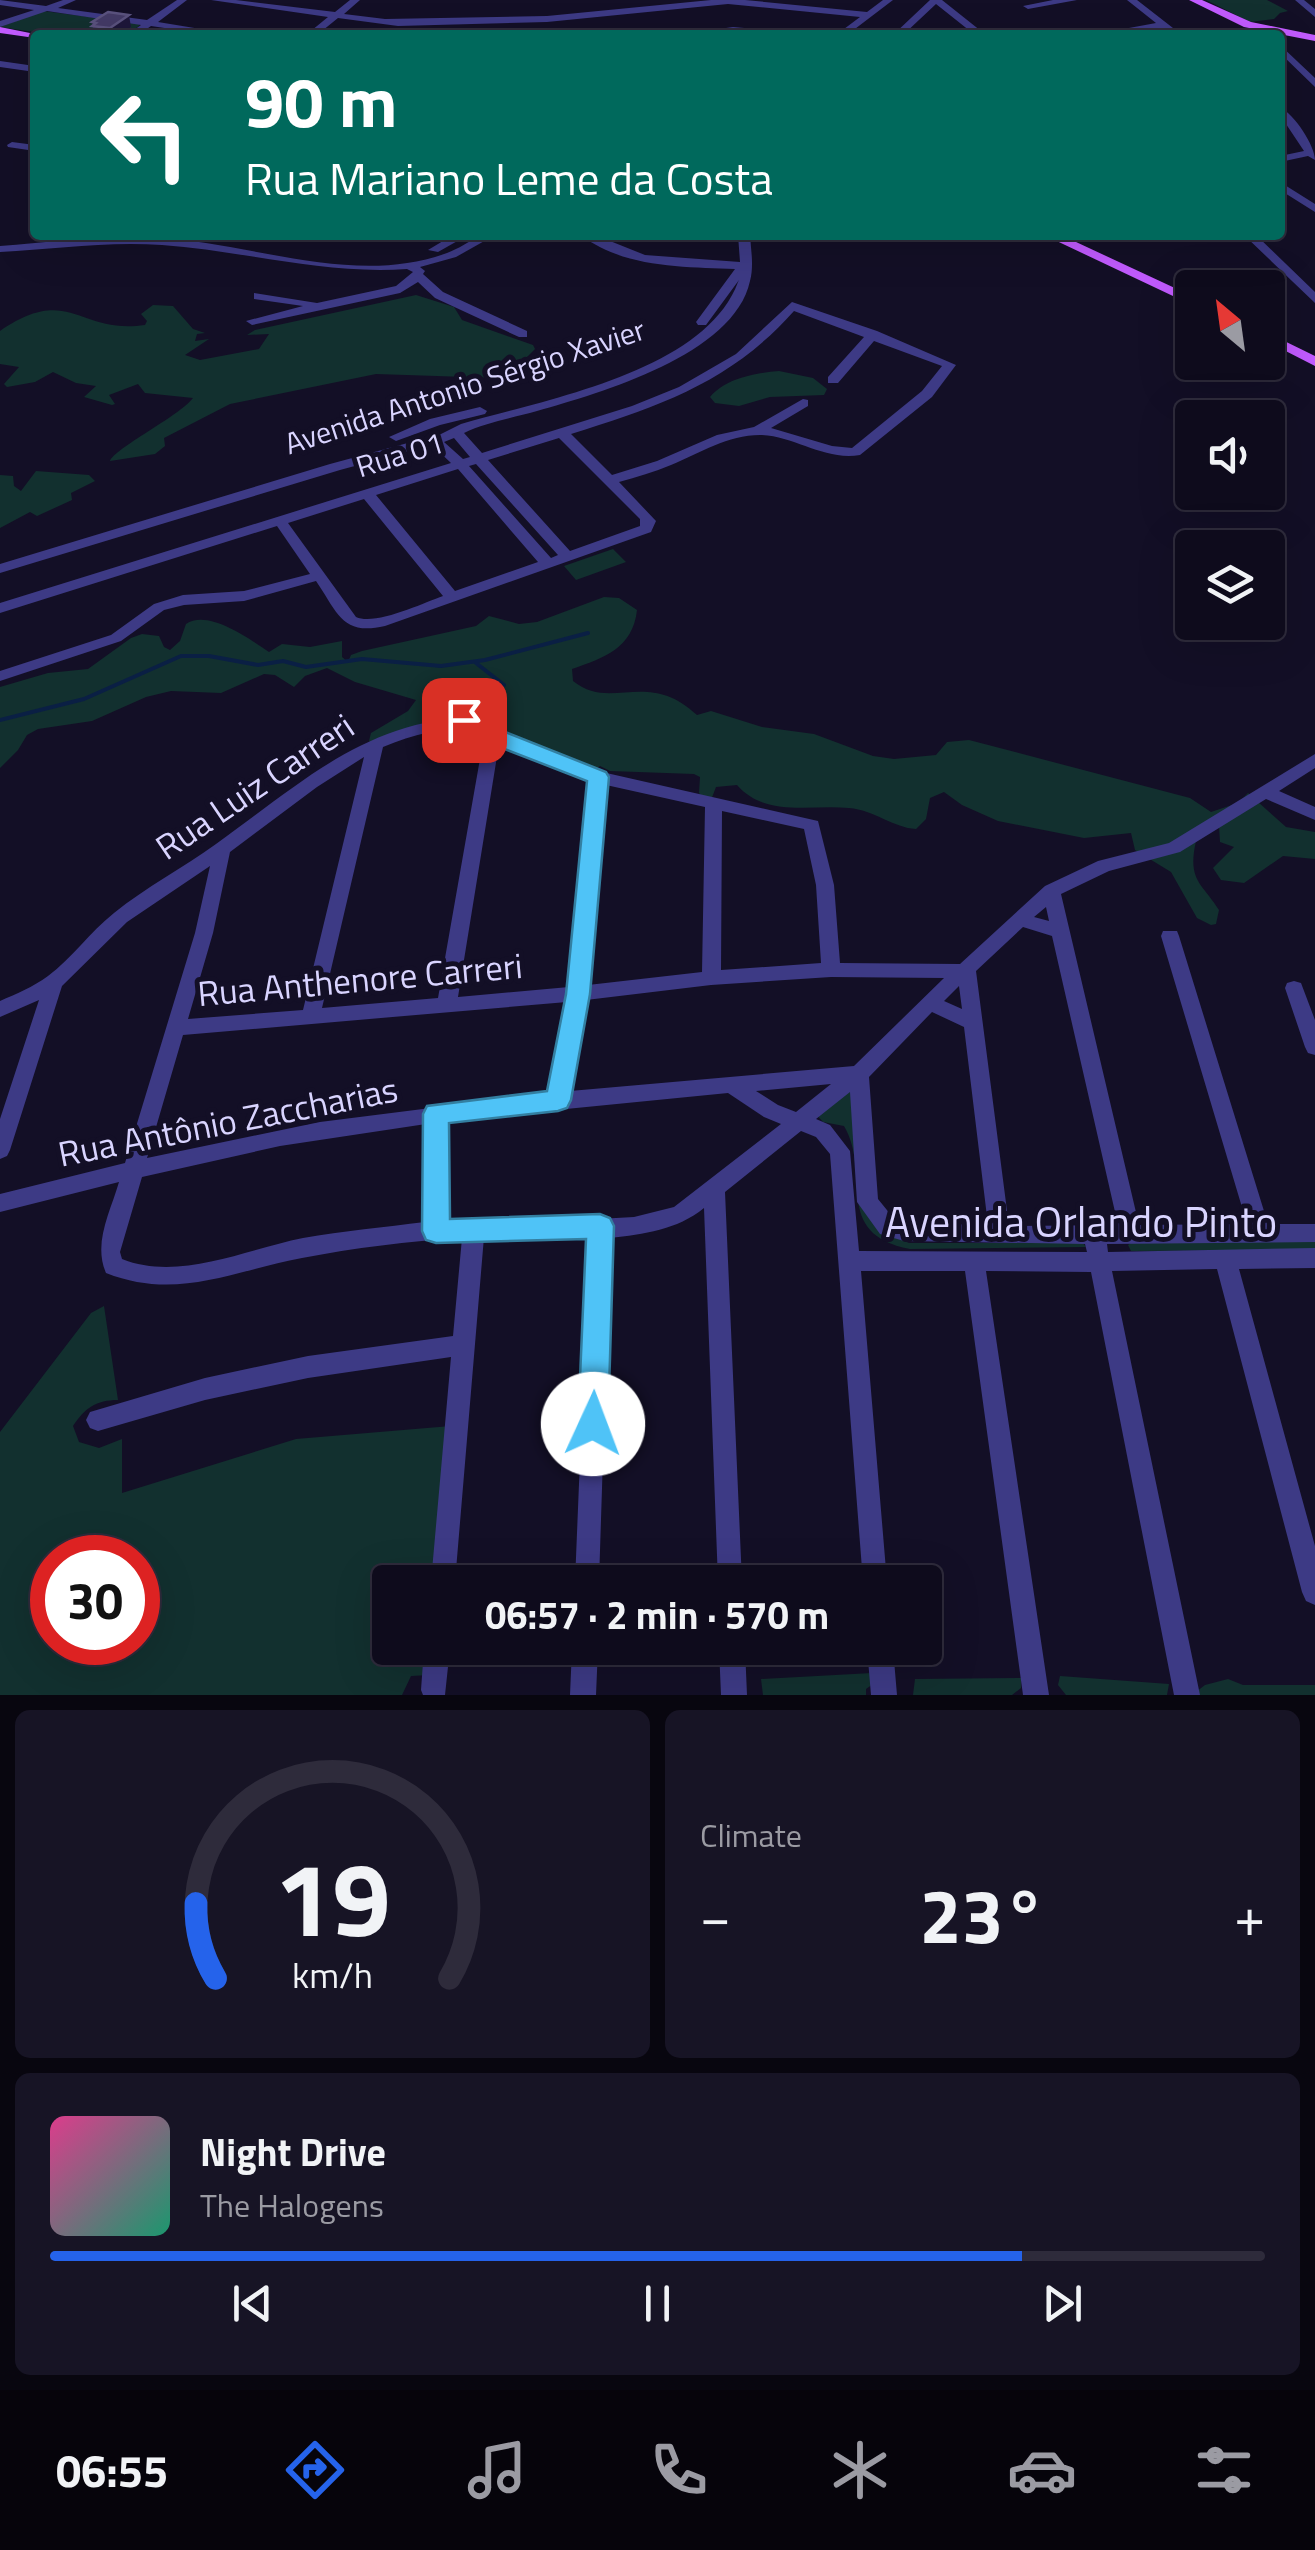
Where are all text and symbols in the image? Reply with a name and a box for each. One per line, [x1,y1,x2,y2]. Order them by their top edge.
text: 90 m [245,48,398,154]
icon: left [80,70,210,200]
text: Rua Mariano Leme da Costa [245,144,773,212]
north arrow [1175,270,1285,380]
map controls [1175,270,1285,640]
street label: Avenida Antonio Sérgio Xavier [279,306,651,466]
button: sound [1175,400,1285,510]
street label: Rua 01 [350,419,449,489]
button: layers [1175,530,1285,640]
pin [422,678,507,763]
icon: arrive [437,693,492,748]
street label: Rua Luiz Carreri [144,700,365,873]
street label: Rua Anthenore Carreri [195,938,525,1020]
street label: Rua Antônio Zaccharias [53,1062,402,1180]
street label: Avenida Orlando Pinto [885,1189,1277,1253]
position arrow [541,1372,645,1476]
speed limit sign: 30 [30,1535,160,1665]
text: 06:57 · 2 min · 570 m [485,1586,829,1644]
text: Climate [700,1811,802,1859]
text: 19 [274,1818,391,1976]
text: 23° [919,1858,1046,1972]
text: − [700,1874,731,1957]
text: + [1234,1874,1265,1957]
text: km/h [292,1947,373,2002]
text: Night Drive [200,2123,386,2181]
text: The Halogens [200,2181,384,2229]
icon: previous [225,2276,280,2331]
icon: pause [630,2276,685,2331]
icon: next [1035,2276,1090,2331]
icon: directions [280,2435,350,2505]
icon: music [462,2435,532,2505]
icon: phone [644,2435,714,2505]
icon: climate [825,2435,895,2505]
icon: car [1007,2435,1077,2505]
icon: filters [1189,2435,1259,2505]
text: 06:55 [56,2436,168,2504]

